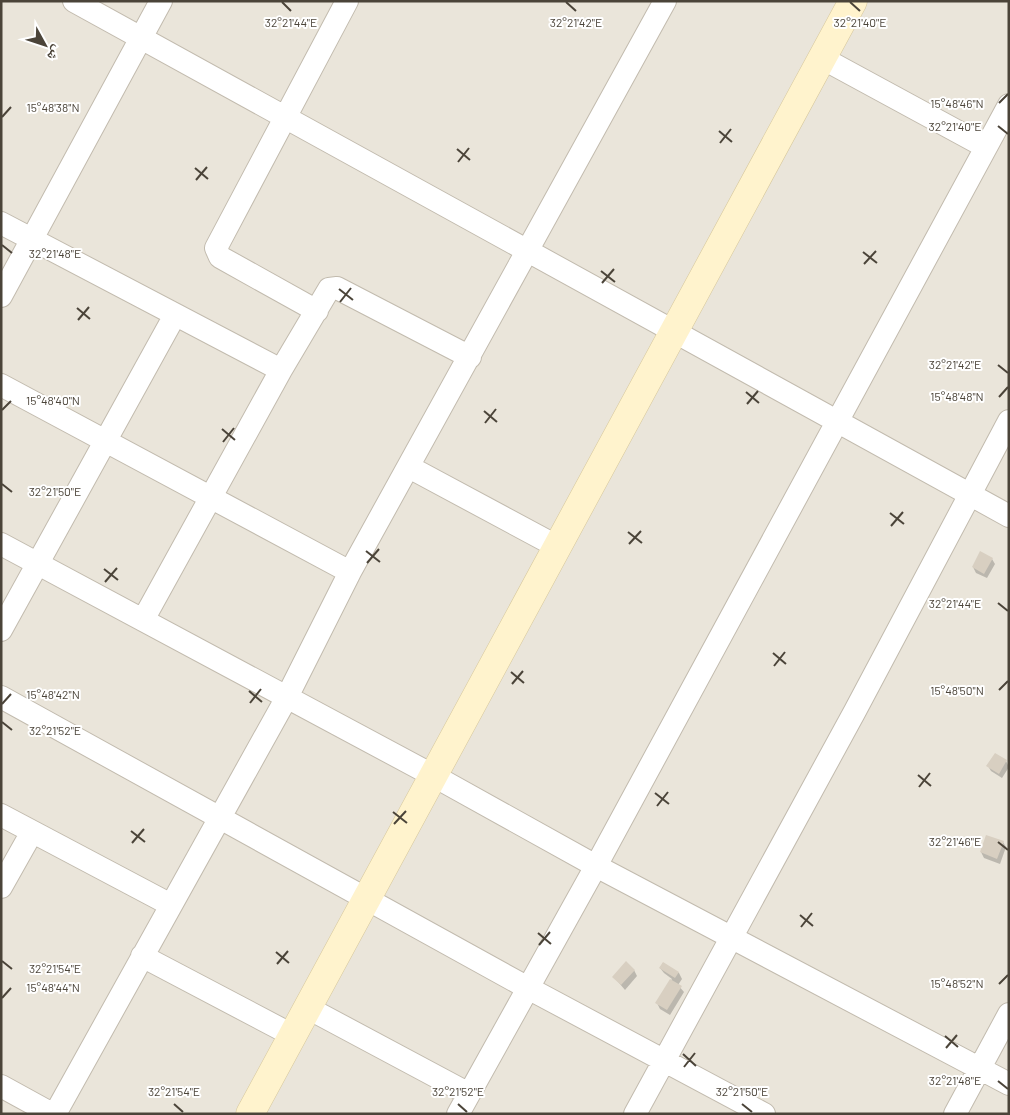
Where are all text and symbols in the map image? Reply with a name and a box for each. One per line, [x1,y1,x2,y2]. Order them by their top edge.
text: 32°21'44"E [265,15,317,29]
text: 32°21'42"E [550,15,602,29]
text: 32°21'40"E [834,15,886,29]
north arrow [20,20,70,70]
text: ش [43,42,67,65]
text: 15°48'46"N [930,96,984,110]
text: 15°48'38"N [26,100,80,114]
text: 32°21'40"E [929,119,981,133]
text: 32°21'48"E [29,246,81,260]
text: 32°21'42"E [929,357,981,371]
text: 15°48'48"N [930,389,984,403]
text: 15°48'40"N [26,393,80,407]
text: 32°21'50"E [29,484,81,498]
text: 32°21'44"E [929,596,981,610]
text: 15°48'50"N [930,683,984,697]
text: 15°48'42"N [26,687,80,701]
text: 32°21'52"E [29,723,81,737]
text: 32°21'46"E [929,834,981,848]
text: 32°21'54"E [29,961,81,975]
text: 15°48'52"N [930,976,984,990]
text: 15°48'44"N [26,980,80,994]
text: 32°21'48"E [929,1073,981,1087]
text: 32°21'54"E [148,1084,200,1098]
text: 32°21'52"E [432,1084,484,1098]
text: 32°21'50"E [716,1084,768,1098]

